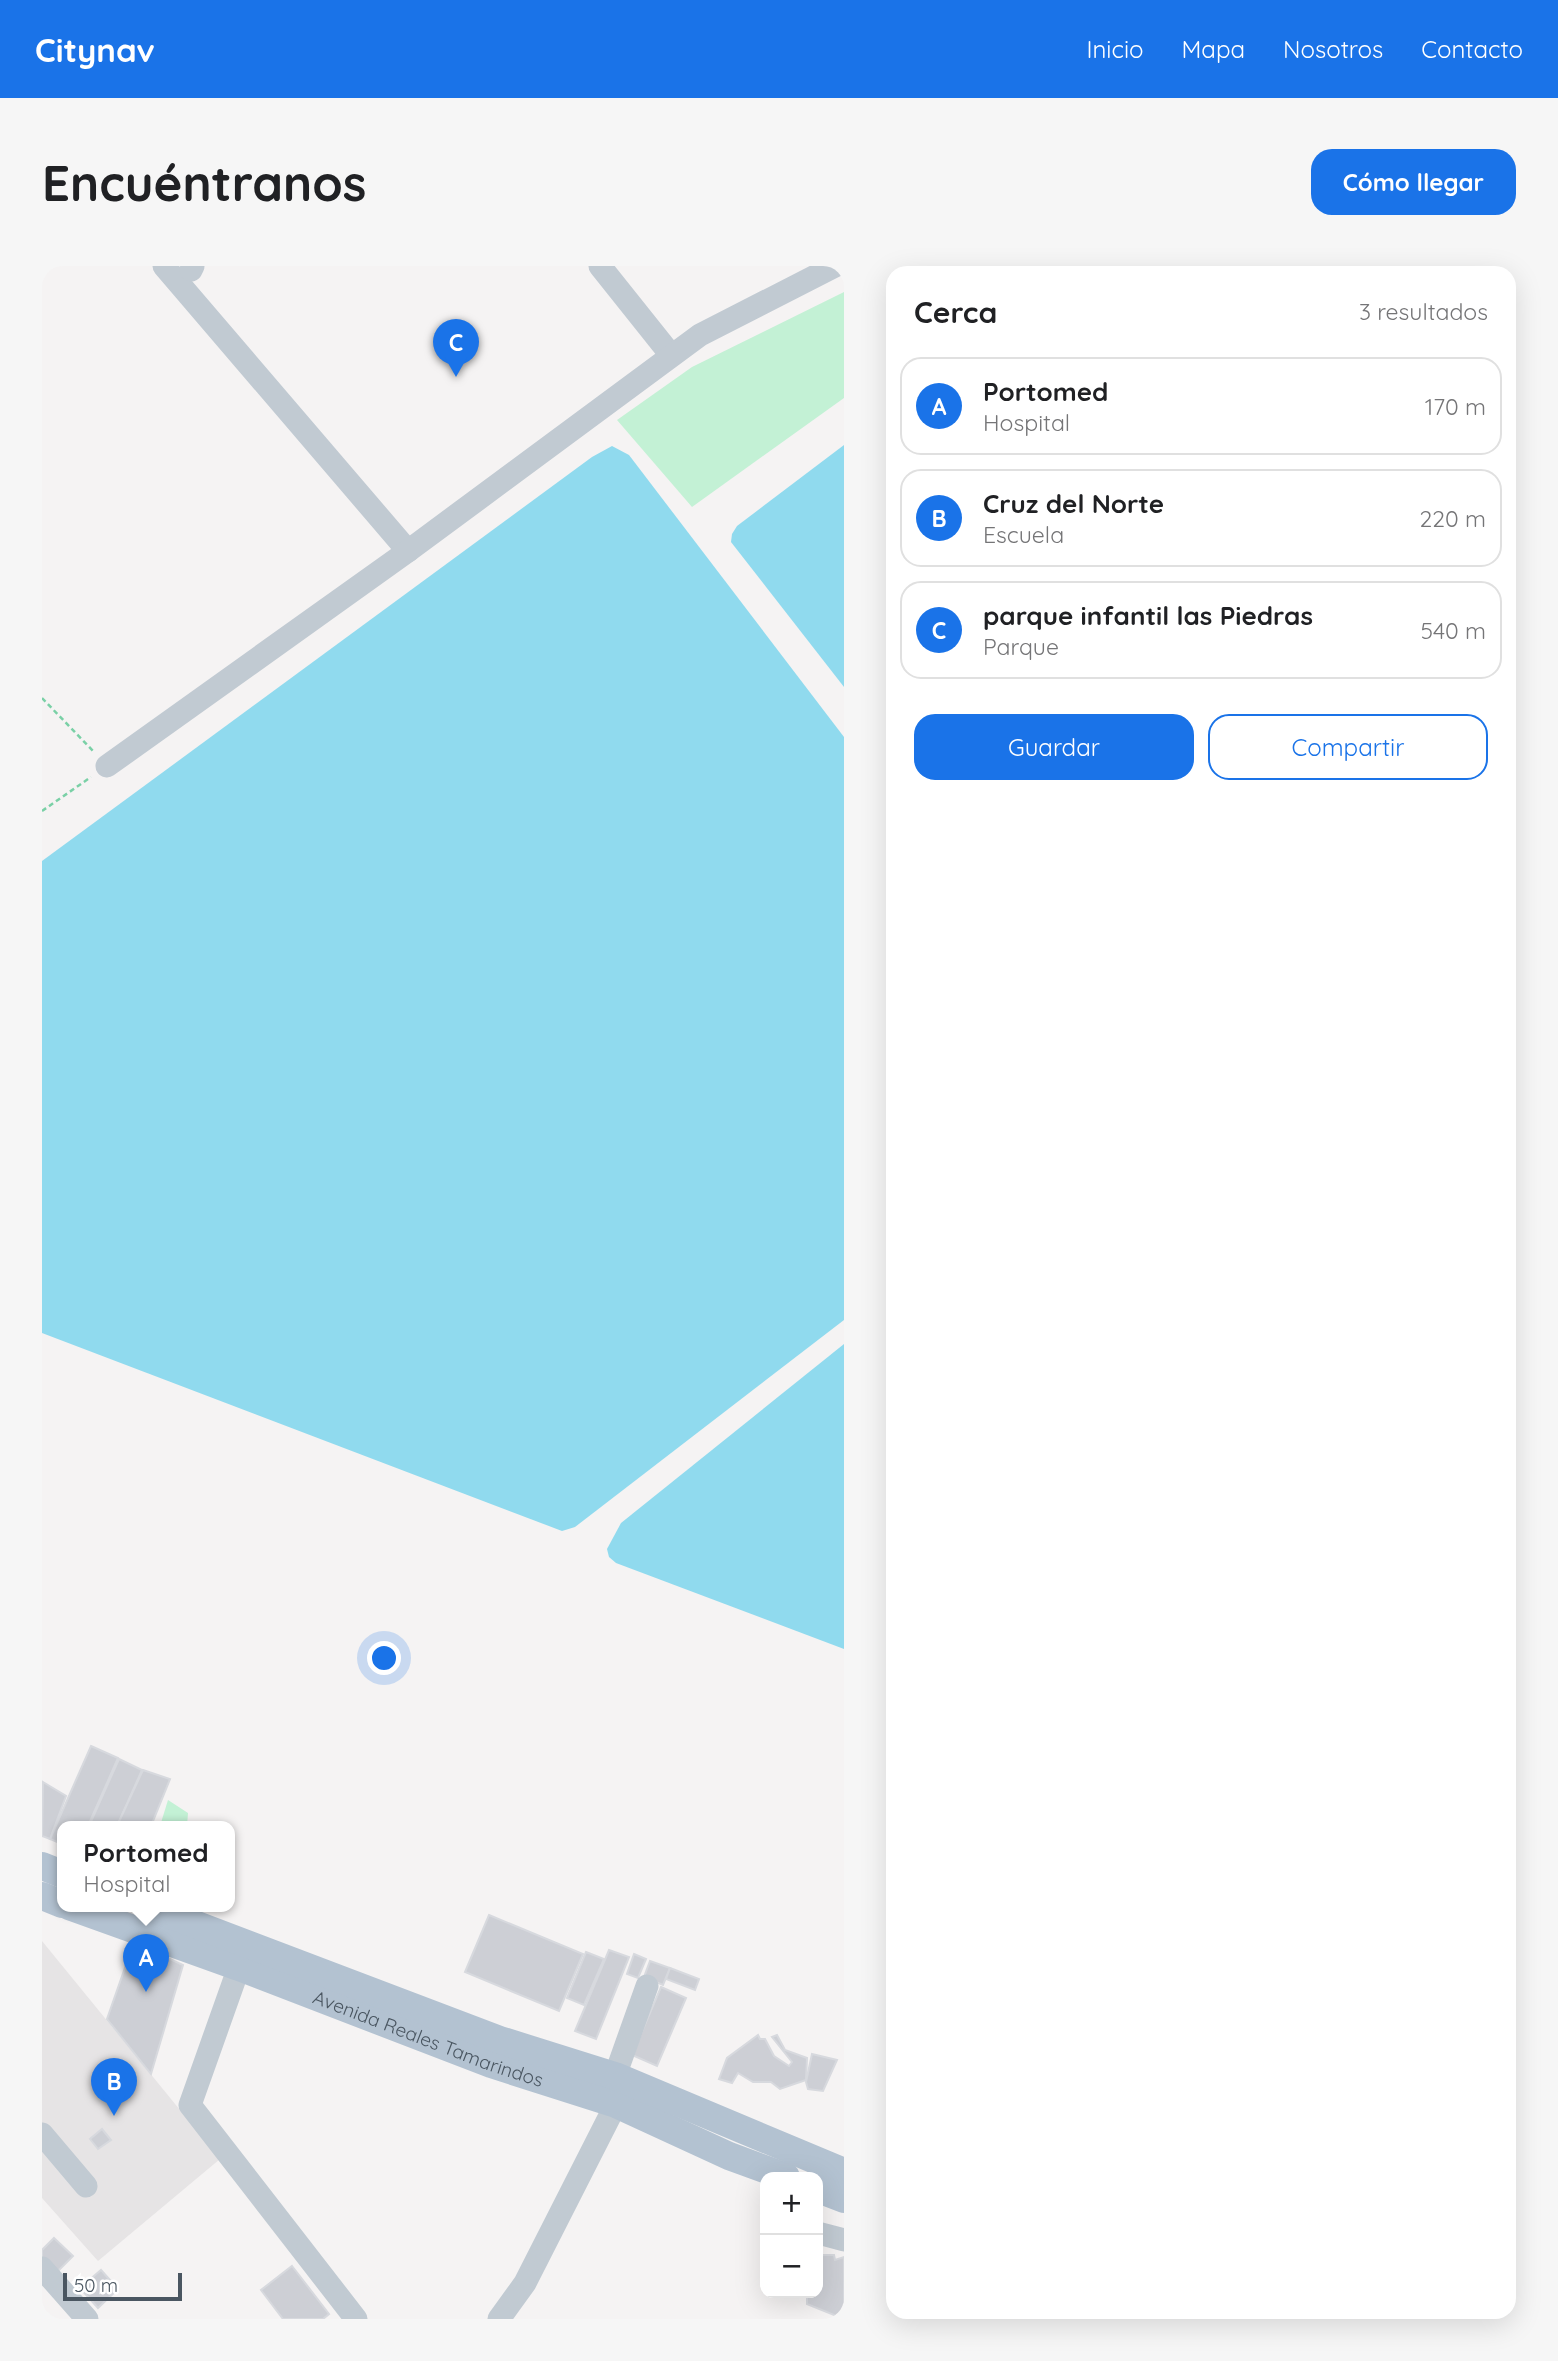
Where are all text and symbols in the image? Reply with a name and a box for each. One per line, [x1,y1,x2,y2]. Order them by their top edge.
text: Citynav [35,29,155,70]
text: Inicio [1086,34,1144,64]
text: Mapa [1182,34,1245,64]
text: Nosotros [1283,34,1383,64]
text: Contacto [1421,34,1523,64]
button: Cómo llegar [1311,149,1516,215]
text: Encuéntranos [42,152,366,213]
text: Cerca [914,293,997,331]
text: 3 resultados [1359,297,1488,326]
pin: C [433,319,479,377]
text: Portomed [983,375,1108,408]
text: A [932,392,946,421]
text: 170 m [1425,392,1486,421]
text: Hospital [983,408,1070,437]
text: Cruz del Norte [983,487,1164,520]
text: B [931,504,947,533]
text: 220 m [1420,504,1486,533]
text: Escuela [983,520,1064,549]
text: parque infantil las Piedras [983,599,1313,632]
text: C [932,616,946,645]
text: 540 m [1420,616,1486,645]
text: Parque [983,632,1059,661]
button: Guardar [914,714,1194,780]
button: Compartir [1208,714,1488,780]
your location [367,1641,401,1675]
popup [57,1821,235,1912]
text: Portomed [83,1836,209,1869]
text: Hospital [83,1869,170,1898]
pin: A [123,1934,169,1992]
street label: Avenida Reales Tamarindos [310,1985,547,2092]
pin: B [91,2058,137,2116]
map controls [760,2172,823,2298]
button: + [760,2172,823,2235]
button: − [760,2235,823,2298]
scale bar [63,2270,182,2302]
text: 50 m [74,2273,118,2297]

